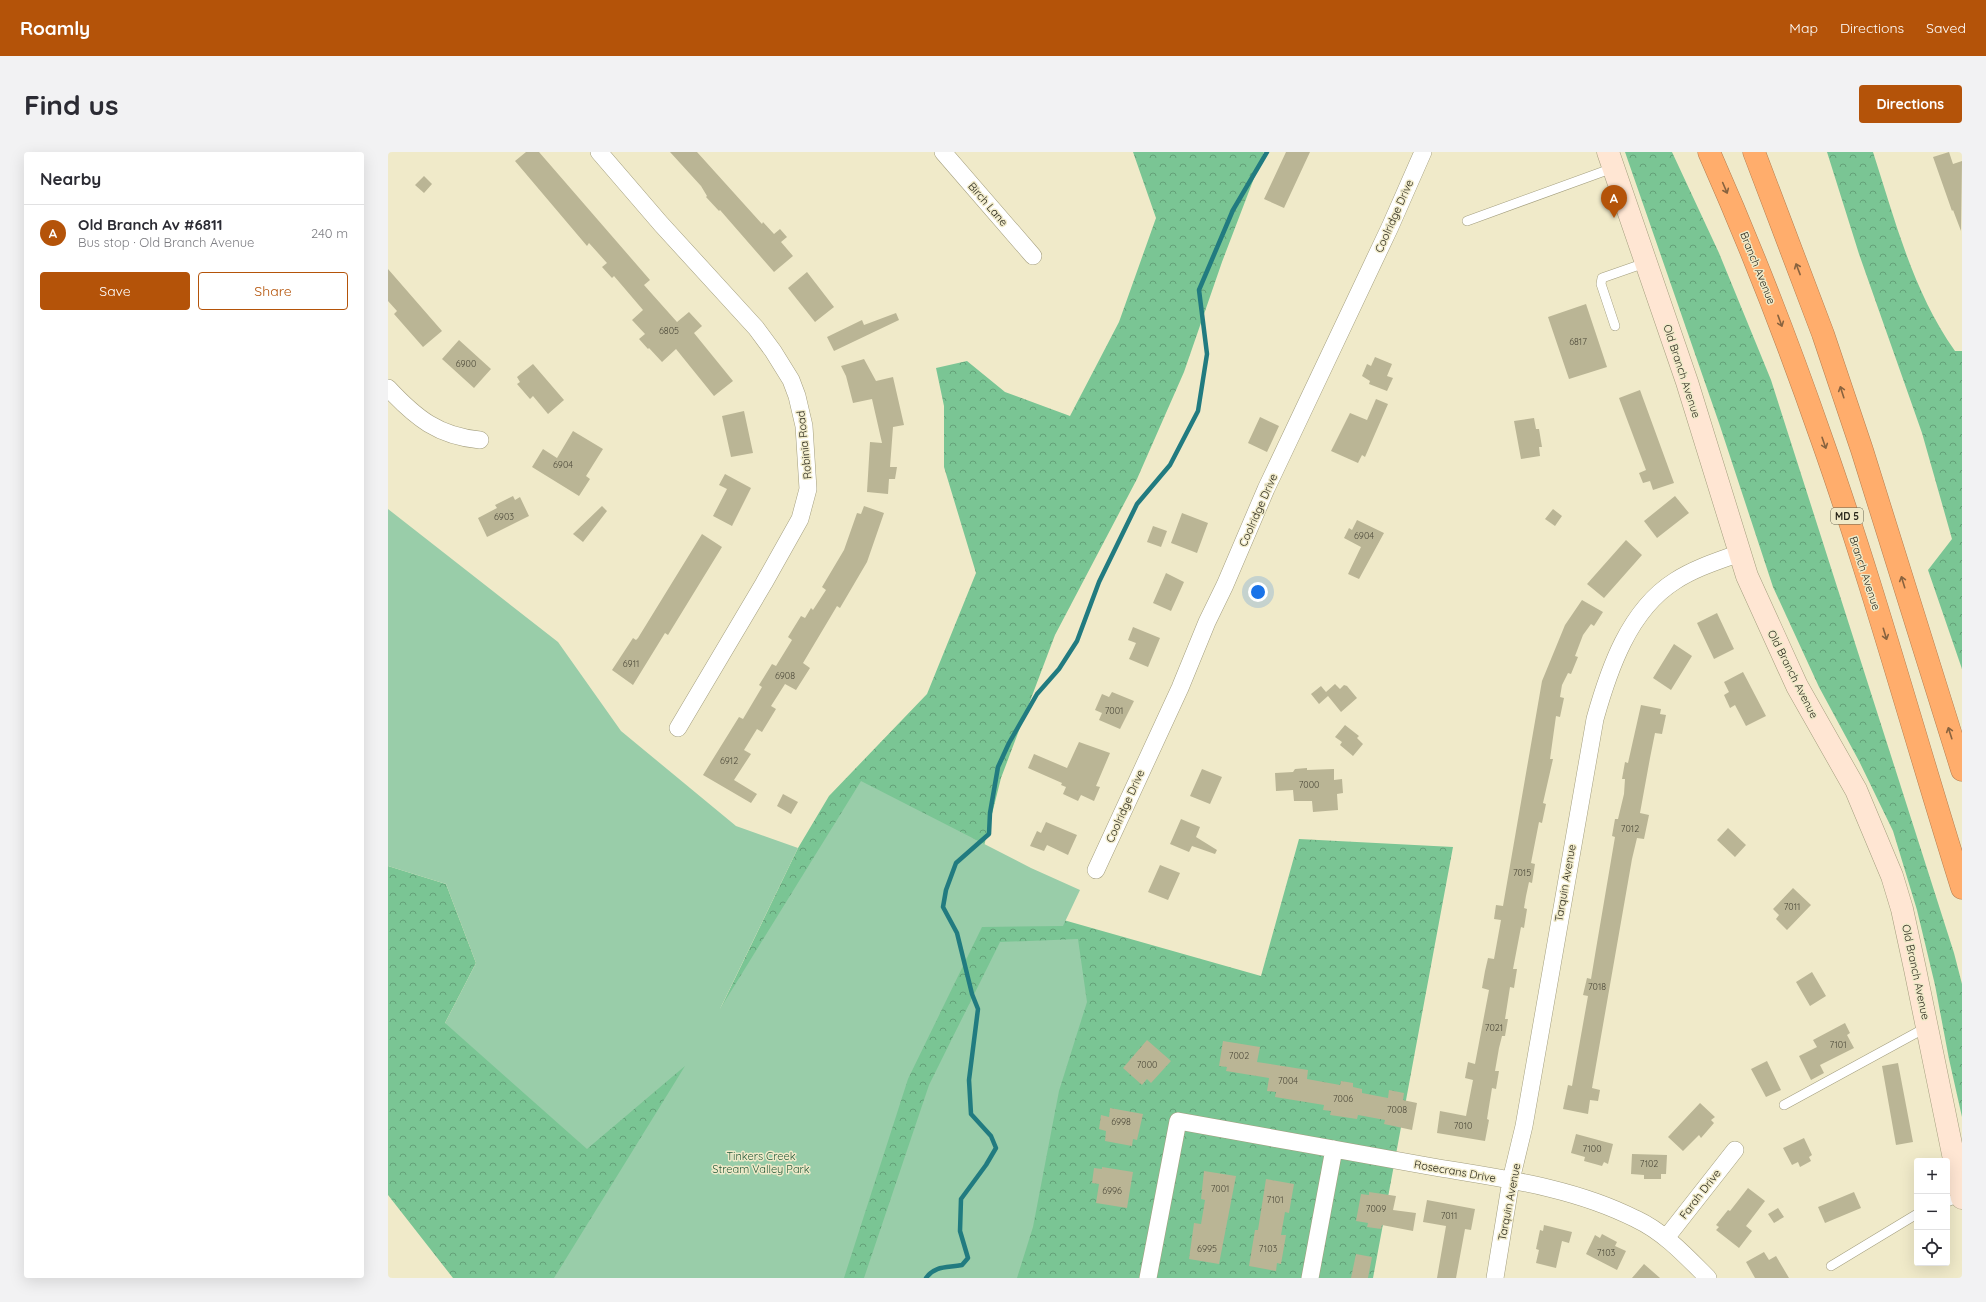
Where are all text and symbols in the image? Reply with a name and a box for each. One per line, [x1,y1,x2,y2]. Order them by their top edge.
text: Roamly [20,16,90,40]
text: Map [1789,19,1818,37]
text: Directions [1840,19,1904,37]
text: Saved [1926,19,1966,37]
button: Directions [1859,85,1962,123]
text: Find us [24,87,118,122]
text: Nearby [40,168,101,189]
street label: Coolridge Drive [1372,177,1416,255]
street label: Birch Lane [965,179,1011,229]
one-way arrow [1722,181,1729,193]
pin: A [1601,185,1627,218]
text: Old Branch Av #6811 [78,215,223,234]
text: A [49,225,57,241]
text: 240 m [311,225,348,241]
street label: Branch Avenue [1737,230,1779,306]
text: Bus stop · Old Branch Avenue [78,234,254,250]
one-way arrow [1794,264,1802,276]
button: Save [40,272,190,310]
button: Share [198,272,348,310]
one-way arrow [1776,315,1784,327]
street label: Old Branch Avenue [1660,323,1704,419]
house number: 6805 [659,325,679,336]
house number: 6817 [1569,336,1587,347]
house number: 6900 [456,358,476,369]
one-way arrow [1838,385,1845,398]
street label: Robinia Road [793,410,815,480]
one-way arrow [1820,437,1828,449]
house number: 6904 [553,459,573,470]
street label: Coolridge Drive [1236,471,1280,549]
road number: MD 5 [1831,508,1863,524]
house number: 6903 [494,511,514,522]
house number: 6904 [1354,530,1374,541]
street label: Branch Avenue [1846,534,1884,612]
one-way arrow [1899,576,1906,589]
your location [1248,582,1268,602]
street label: Old Branch Avenue [1765,627,1821,721]
one-way arrow [1882,627,1889,640]
house number: 6911 [623,658,639,669]
house number: 6908 [775,670,795,681]
house number: 7001 [1105,705,1123,716]
one-way arrow [1946,727,1953,740]
house number: 6912 [720,755,738,766]
street label: Coolridge Drive [1103,767,1147,845]
house number: 7000 [1299,779,1319,790]
house number: 7012 [1621,823,1639,834]
street label: Tarquin Avenue [1551,843,1579,923]
house number: 7015 [1513,867,1531,878]
house number: 7011 [1784,901,1800,912]
street label: Old Branch Avenue [1899,923,1933,1021]
house number: 7018 [1588,981,1606,992]
house number: 7021 [1485,1022,1503,1033]
house number: 7101 [1829,1039,1847,1050]
house number: 7002 [1229,1050,1249,1061]
house number: 7000 [1137,1059,1157,1070]
house number: 7004 [1278,1075,1298,1086]
house number: 7006 [1333,1093,1353,1104]
house number: 7008 [1387,1104,1407,1115]
house number: 6998 [1111,1116,1131,1127]
house number: 7010 [1454,1120,1472,1131]
house number: 7100 [1582,1143,1602,1154]
park label: Tinkers Creek Stream Valley Park [712,1149,810,1176]
street label: Rosecrans Drive [1413,1157,1497,1185]
house number: 7102 [1640,1158,1658,1169]
map controls [1914,1158,1950,1266]
button: + [1914,1158,1950,1194]
street label: Tarquin Avenue [1495,1162,1523,1242]
street label: Farah Drive [1676,1166,1724,1222]
house number: 7001 [1211,1183,1229,1194]
house number: 6996 [1102,1185,1122,1196]
house number: 7101 [1266,1194,1284,1205]
button: − [1914,1194,1950,1230]
house number: 7009 [1366,1203,1386,1214]
house number: 7011 [1441,1210,1457,1221]
button: locate [1914,1230,1950,1266]
house number: 6995 [1197,1243,1217,1254]
house number: 7103 [1259,1243,1278,1254]
house number: 7103 [1597,1247,1616,1258]

